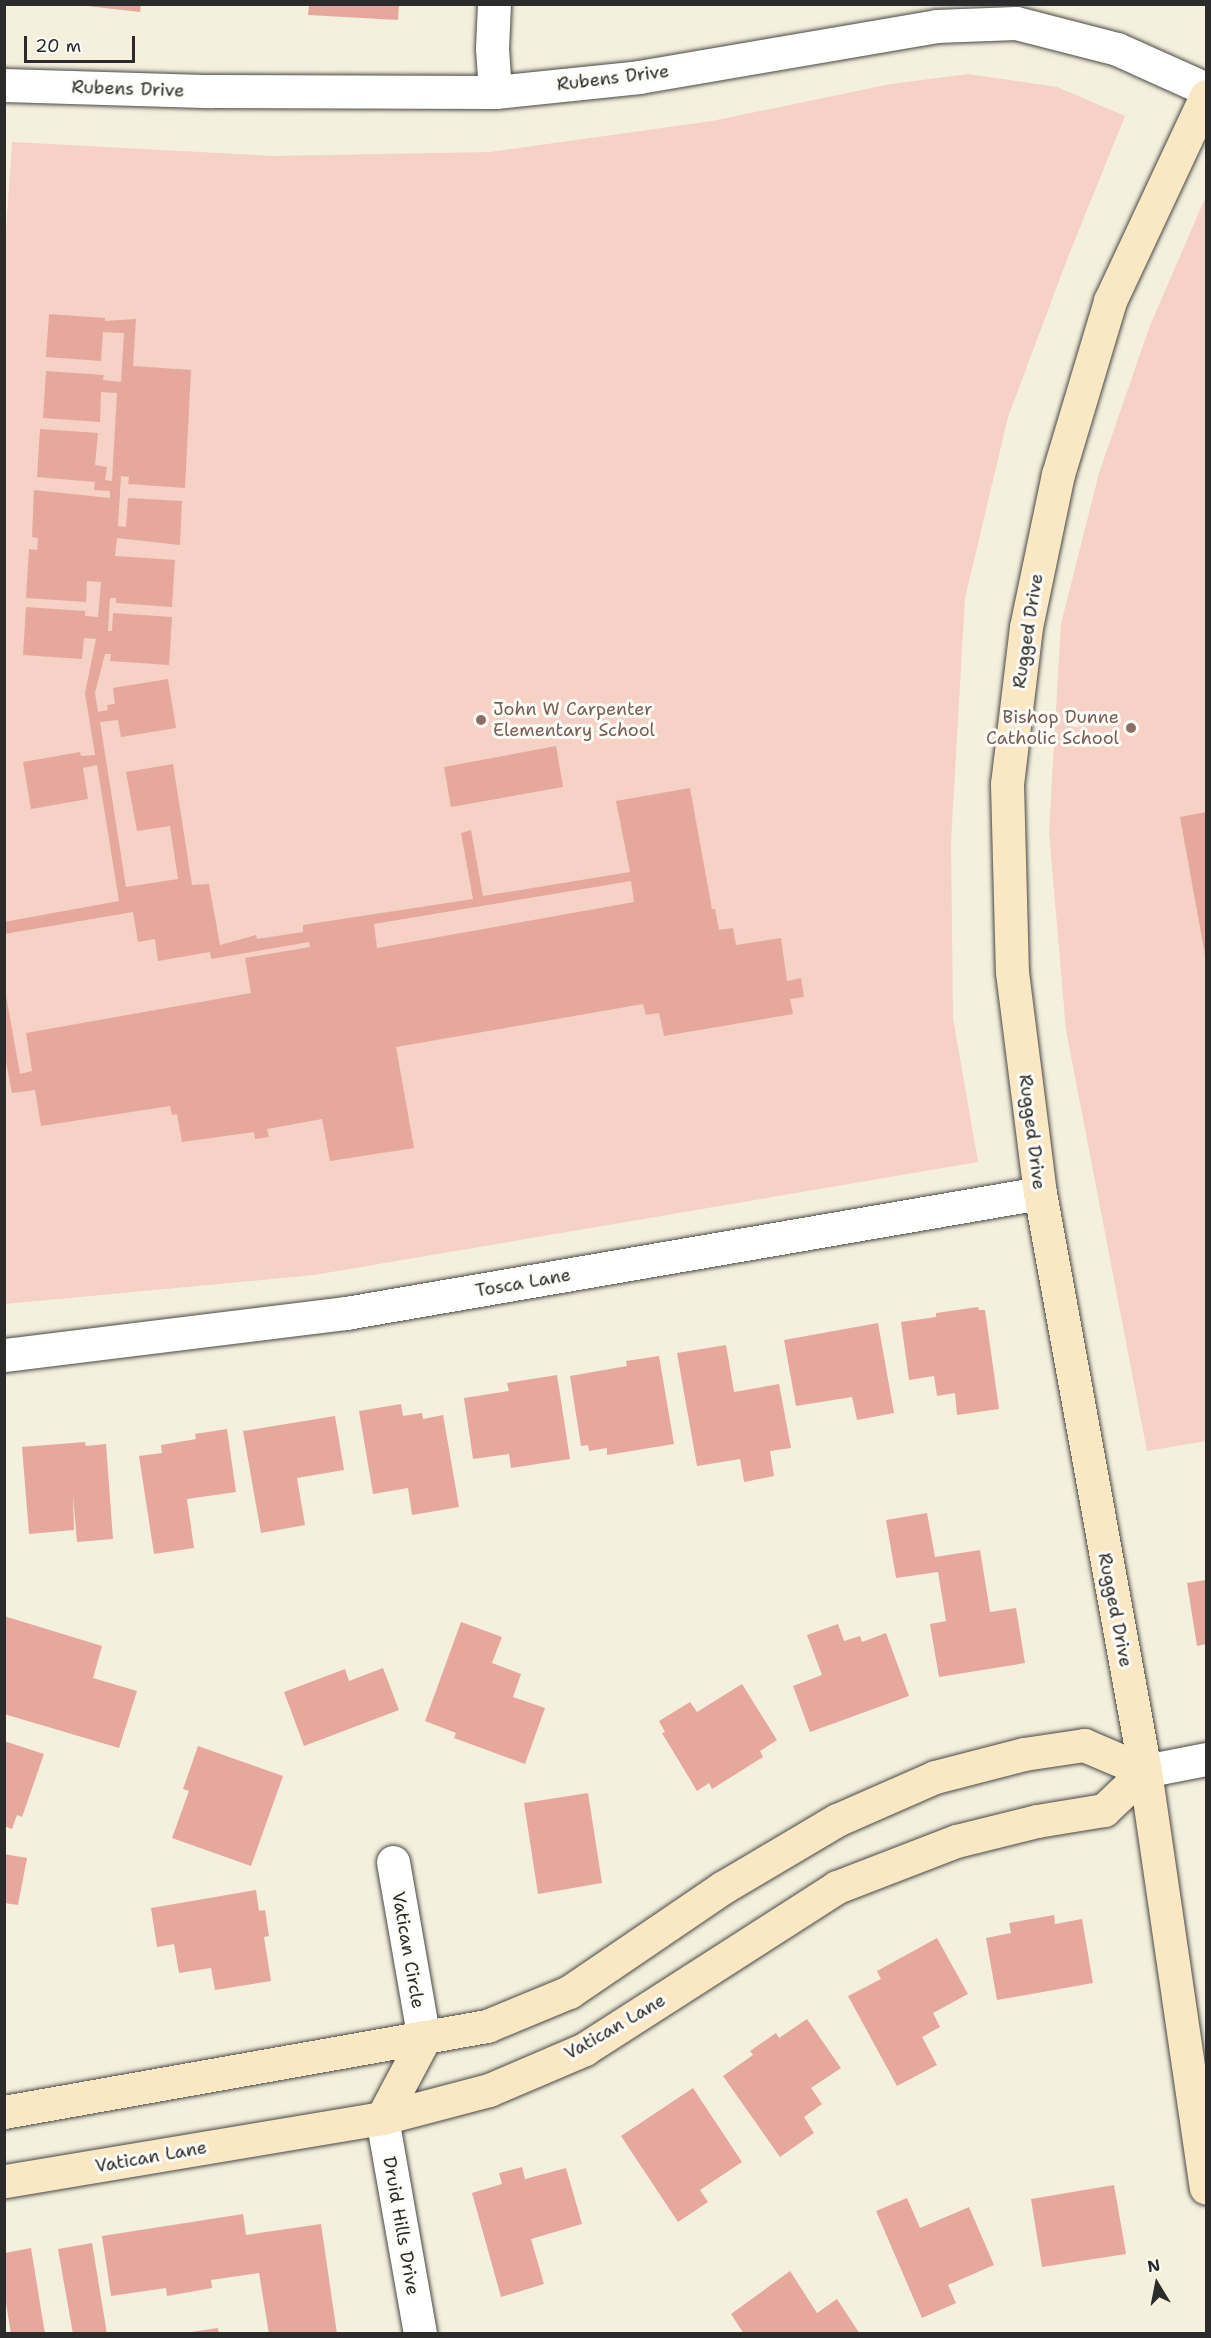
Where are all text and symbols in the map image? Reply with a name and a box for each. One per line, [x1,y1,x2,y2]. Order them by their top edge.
scale bar [27,24,138,62]
text: 20 m [35,34,81,58]
street label: Rubens Drive [556,60,670,96]
street label: Rubens Drive [71,76,185,102]
street label: Rugged Drive [1008,572,1048,690]
place label: John W Carpenter Elementary School [493,699,655,742]
place label: Bishop Dunne Catholic School [986,707,1119,750]
marker: John W Carpenter Elementary School [474,713,488,727]
marker: Bishop Dunne Catholic School [1124,721,1138,735]
street label: Rugged Drive [1014,1073,1050,1191]
street label: Tosca Lane [474,1264,572,1302]
street label: Rugged Drive [1093,1551,1137,1669]
street label: Vatican Circle [387,1890,429,2010]
street label: Vatican Lane [561,1989,669,2065]
street label: Vatican Lane [94,2137,208,2177]
street label: Druid Hills Drive [378,2155,424,2297]
north arrow [1127,2254,1187,2314]
text: N [1146,2254,1162,2277]

